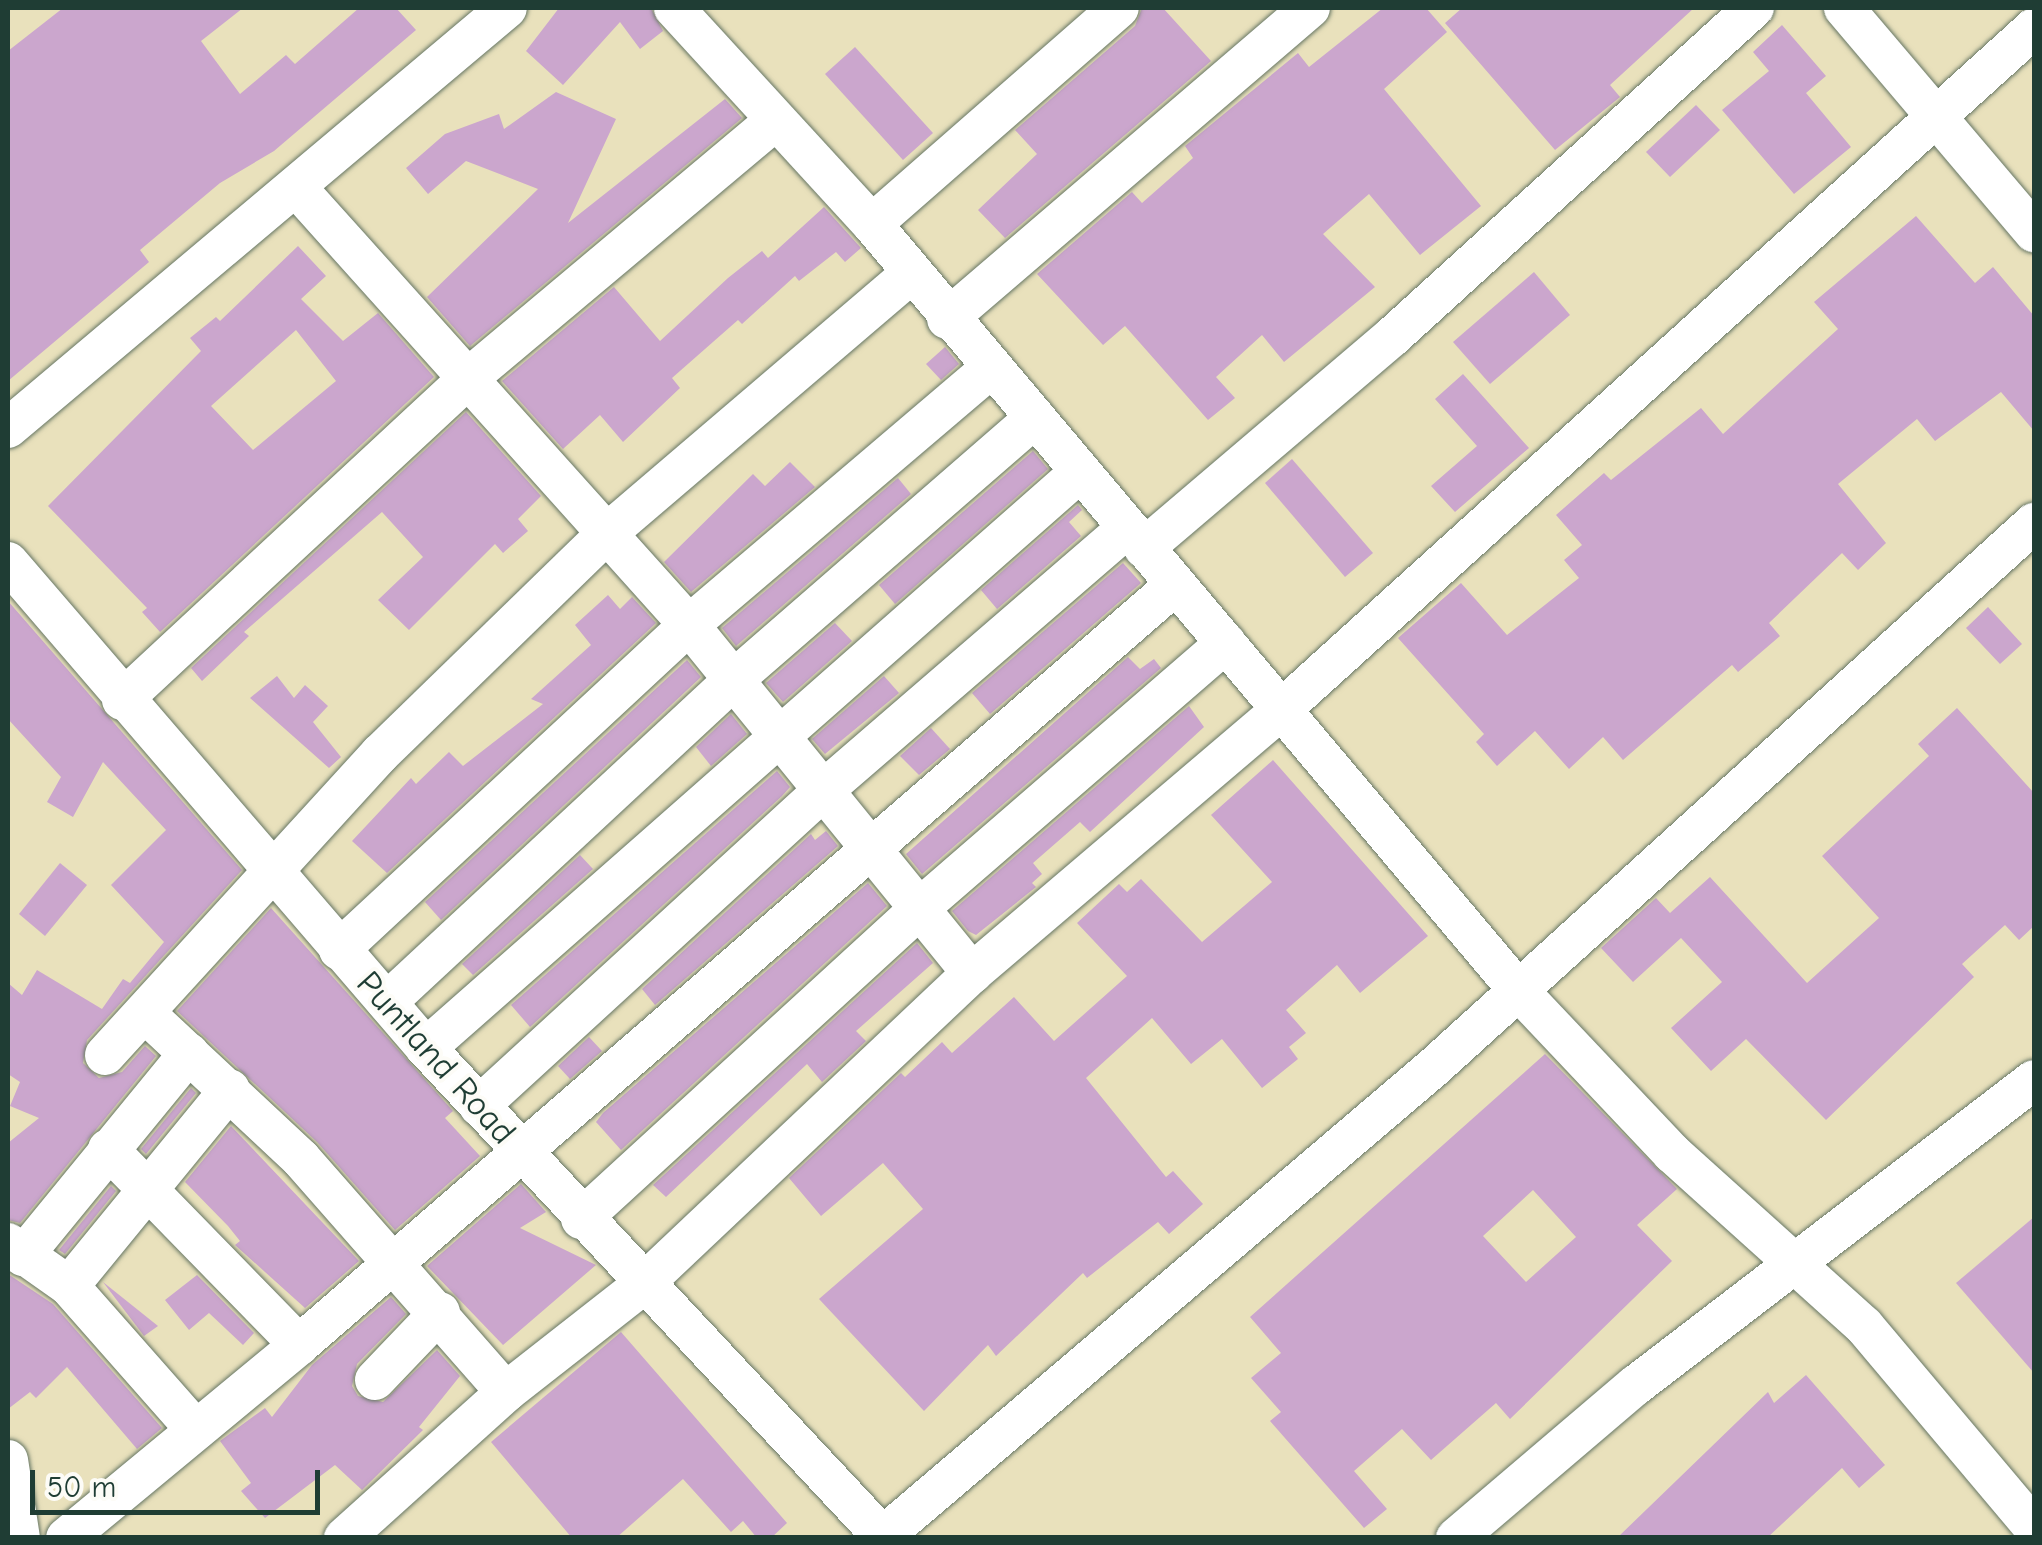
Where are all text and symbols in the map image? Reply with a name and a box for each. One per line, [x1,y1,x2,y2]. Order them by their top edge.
street label: Puntland Road [348,963,524,1153]
scale bar [35,1450,325,1512]
text: 50 m [47,1470,116,1505]

